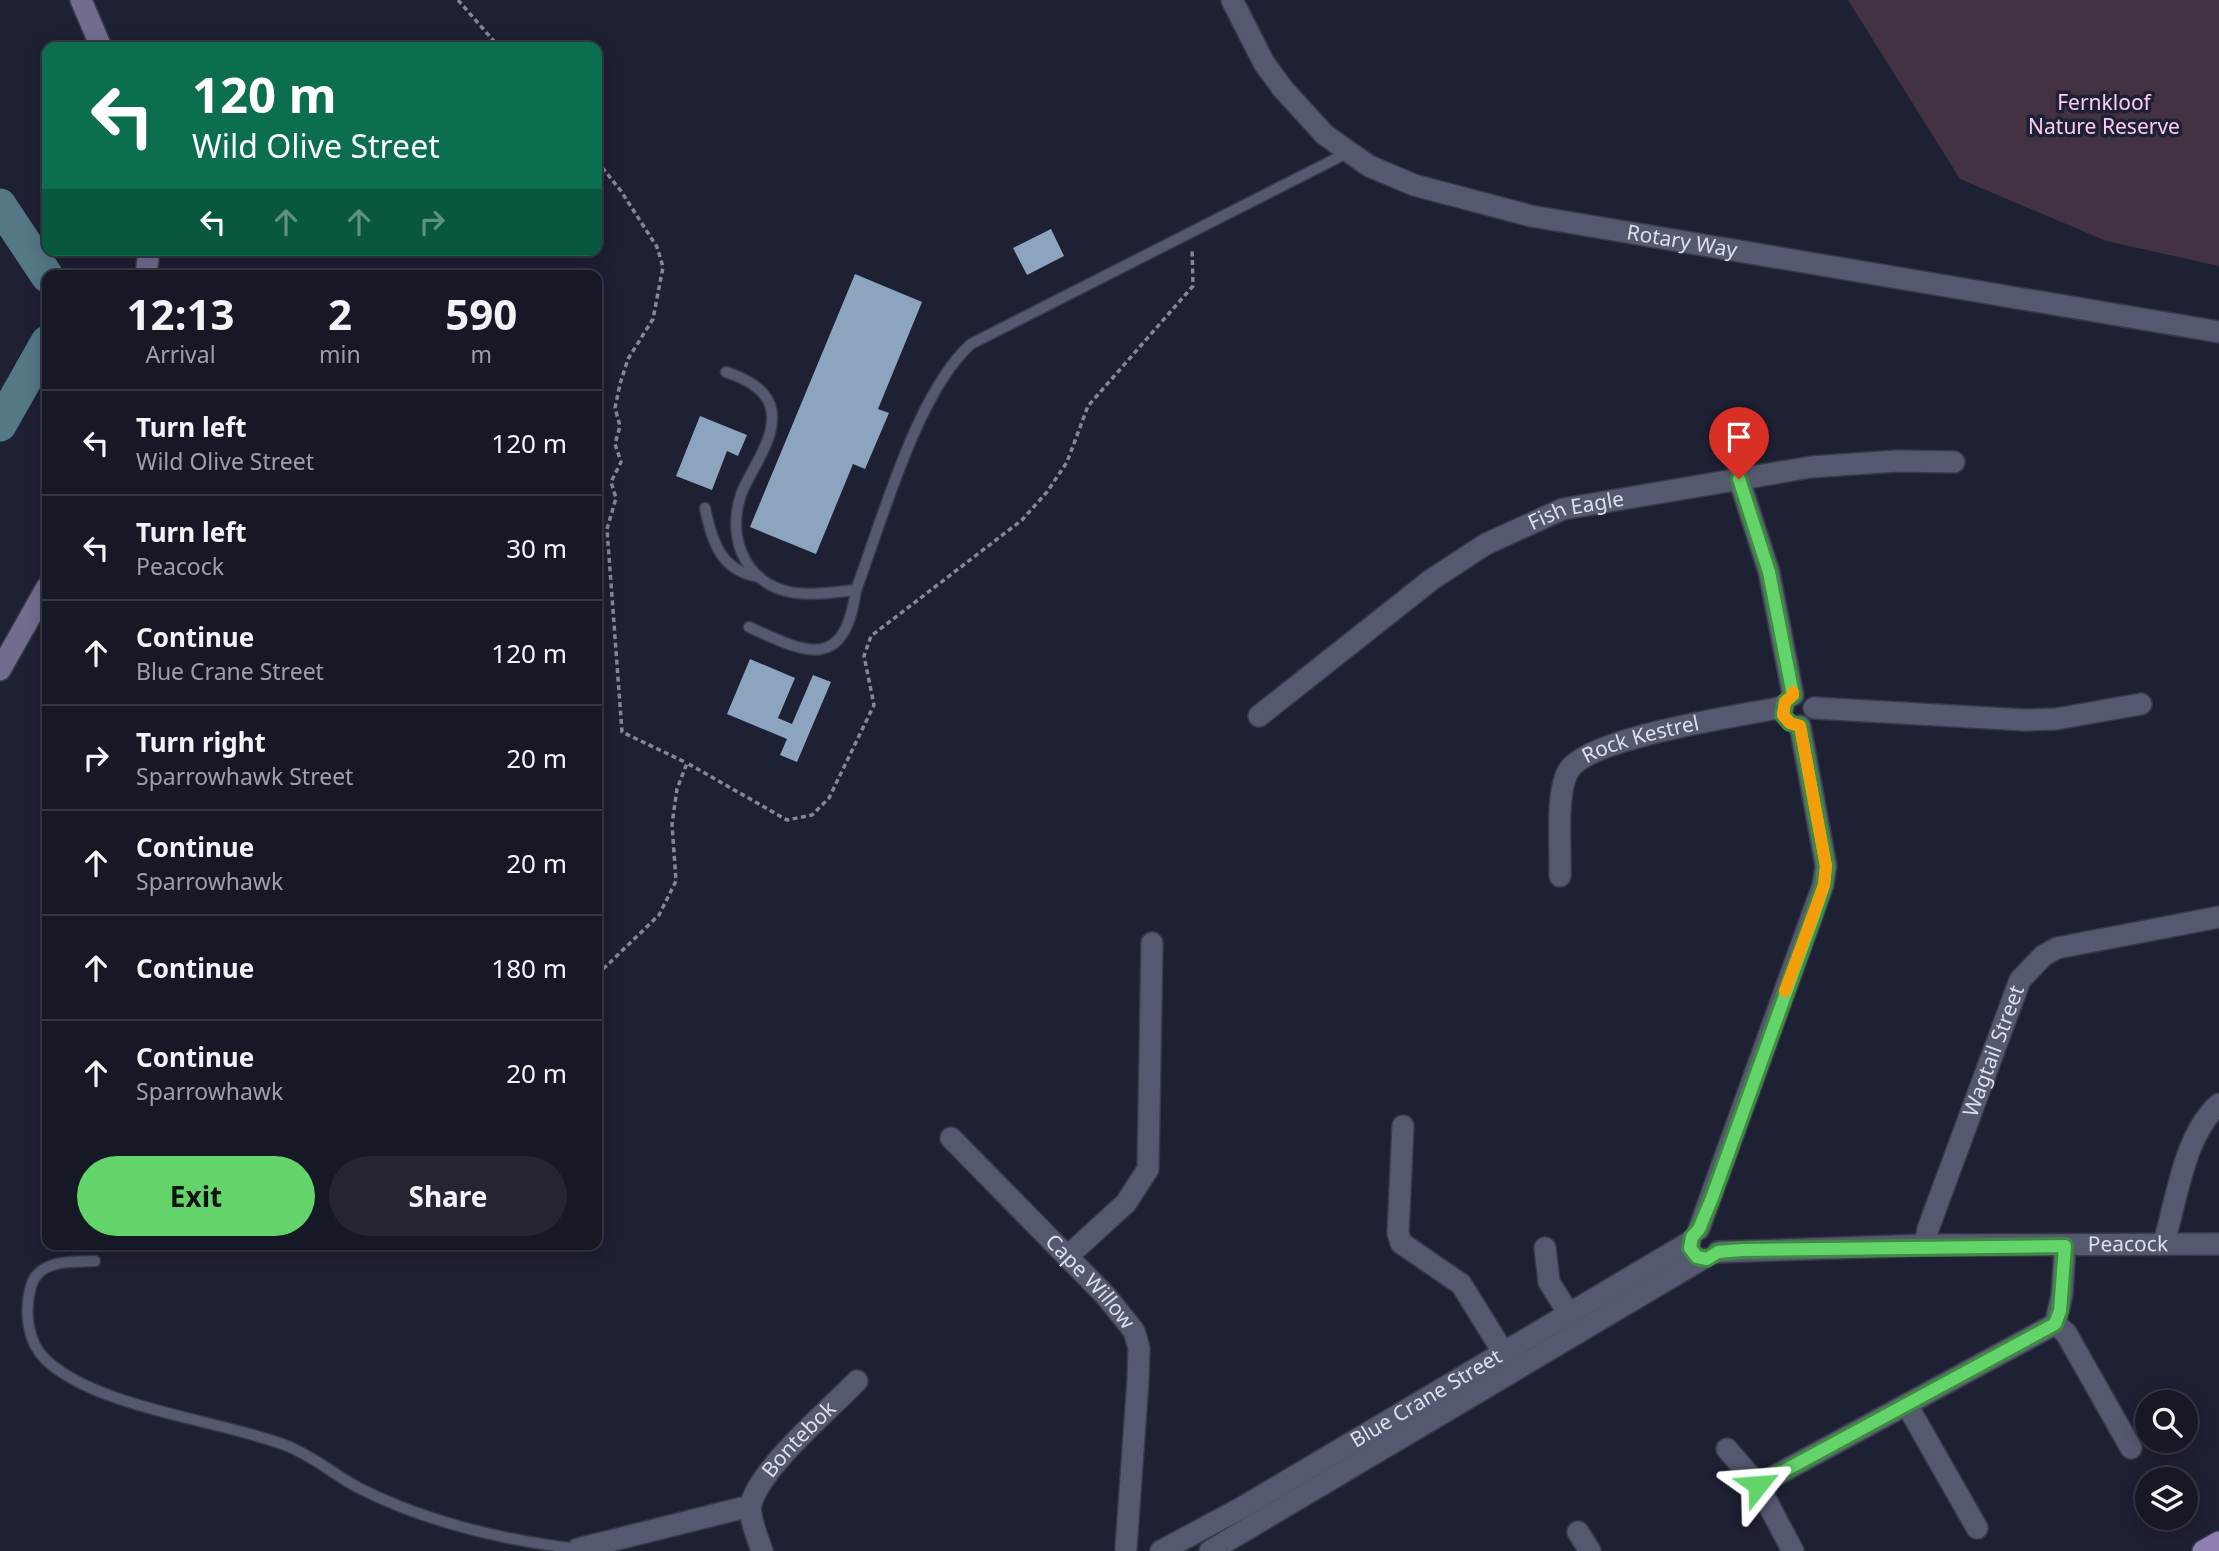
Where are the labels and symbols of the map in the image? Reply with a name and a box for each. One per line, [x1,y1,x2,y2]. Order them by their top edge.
park label: Fernkloof Nature Reserve [2028,88,2180,140]
street label: Rotary Way [1625,217,1740,264]
pin [1709,407,1769,479]
street label: Fish Eagle [1523,484,1626,536]
street label: Rock Kestrel [1577,708,1701,769]
street label: Wagtail Street [1956,981,2030,1120]
street label: Cape Willow [1040,1227,1142,1335]
street label: Peacock [2088,1229,2169,1257]
street label: Blue Crane Street [1345,1342,1507,1453]
street label: Bontebok [755,1394,842,1483]
position arrow [1721,1448,1795,1522]

